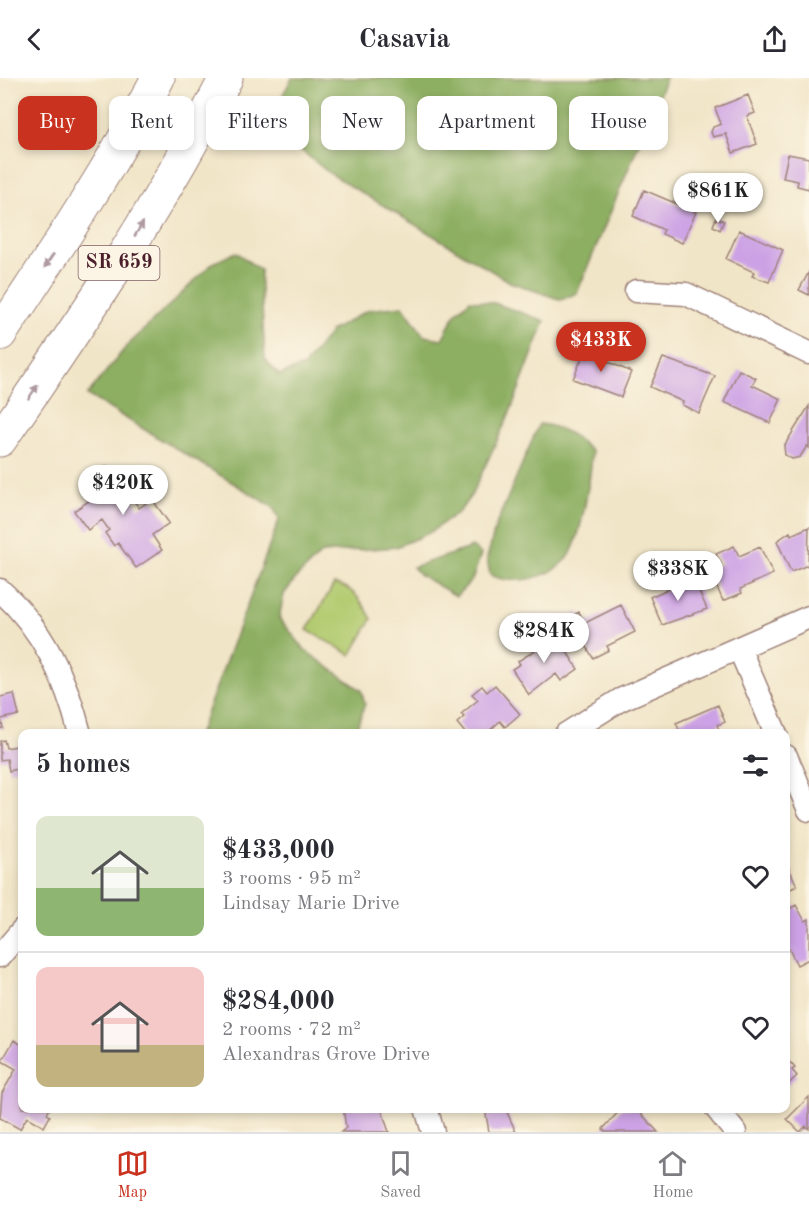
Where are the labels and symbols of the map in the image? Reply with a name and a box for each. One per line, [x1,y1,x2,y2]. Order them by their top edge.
pin: $861K [676,173,760,224]
one-way arrow [134,221,145,237]
road number: SR 659 [78,246,160,280]
one-way arrow [44,253,55,269]
pin: $433K [559,322,643,373]
one-way arrow [27,384,38,400]
pin: $420K [81,465,165,516]
pin: $338K [636,551,720,602]
pin: $284K [502,613,586,664]

